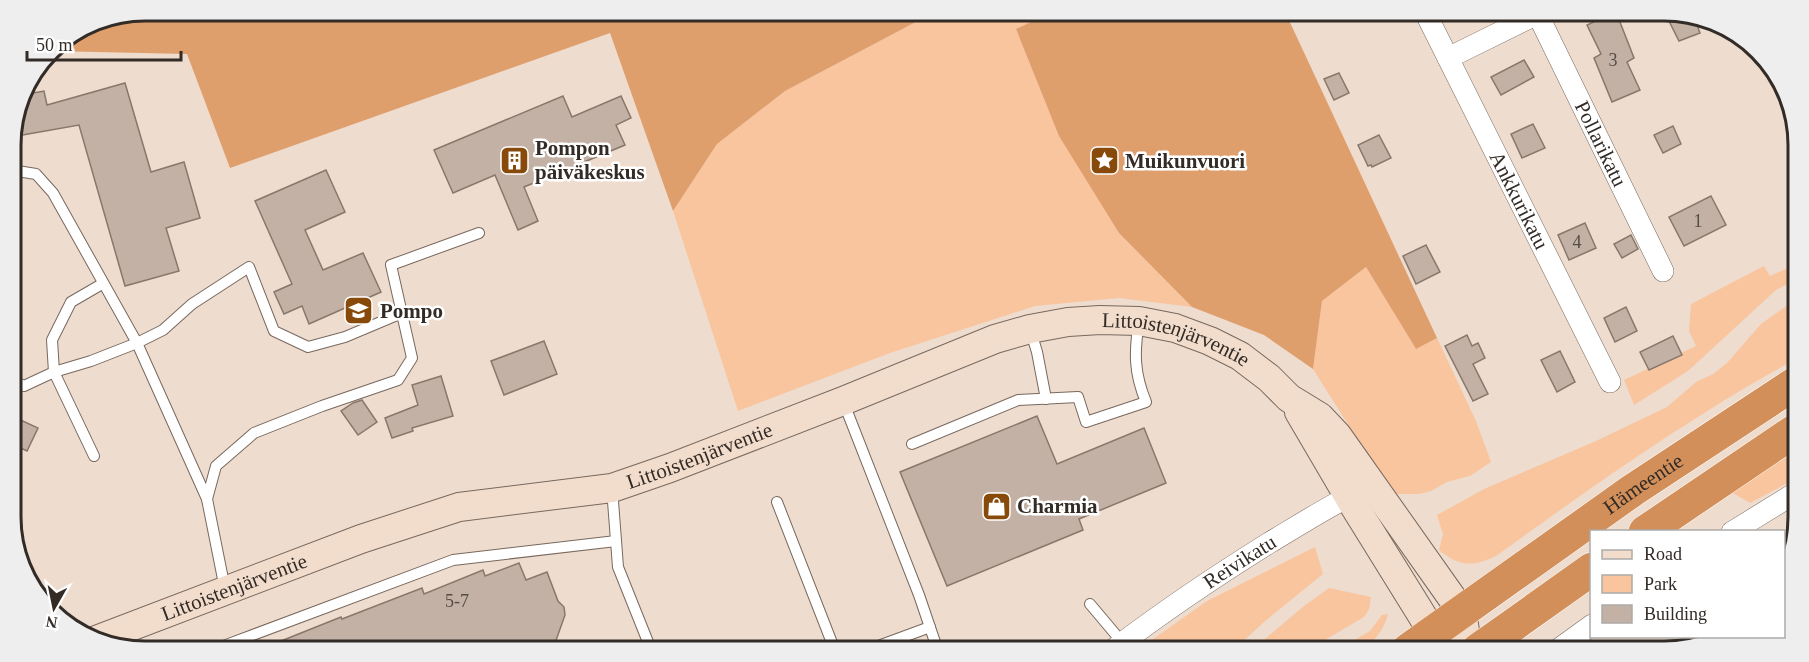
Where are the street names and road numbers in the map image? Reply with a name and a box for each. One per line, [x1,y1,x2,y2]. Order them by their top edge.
street label: Pollarikatu [1570,97,1632,191]
street label: Ankkurikatu [1485,147,1554,254]
street label: Littoistenjärventie [1102,308,1255,371]
street label: Littoistenjärventie [623,418,776,494]
street label: Hämeentie [1599,448,1688,519]
street label: Reivikatu [1199,529,1281,594]
street label: Littoistenjärventie [158,549,311,626]

